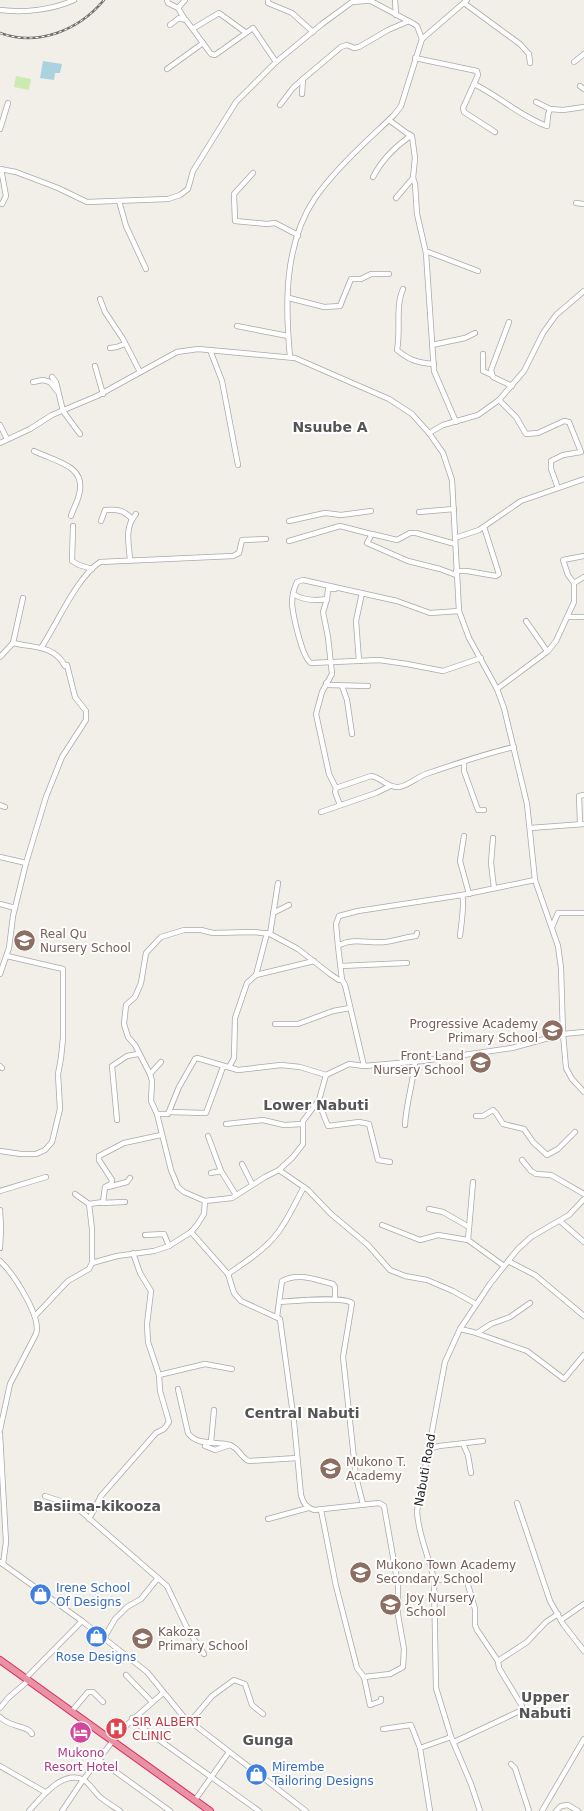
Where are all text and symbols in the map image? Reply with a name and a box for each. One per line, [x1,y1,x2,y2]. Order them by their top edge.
district label: Nsuube A [292,419,368,435]
place label: Real Qu Nursery School [40,927,131,955]
school or university icon: Real Qu Nursery School [12,928,38,954]
place label: Progressive Academy Primary School [409,1017,538,1045]
school or university icon: Progressive Academy Primary School [540,1018,566,1044]
place label: Front Land Nursery School [373,1049,464,1077]
school or university icon: Front Land Nursery School [467,1050,493,1076]
district label: Lower Nabuti [263,1097,369,1113]
district label: Central Nabuti [244,1405,360,1421]
street label: Nabuti Road [412,1433,438,1507]
place label: Mukono T. Academy [346,1455,406,1483]
school or university icon: Mukono T. Academy [318,1456,344,1482]
district label: Basiima-kikooza [33,1498,161,1514]
place label: Mukono Town Academy Secondary School [376,1558,516,1586]
school or university icon: Mukono Town Academy Secondary School [347,1559,373,1585]
place label: Irene School Of Designs [56,1581,130,1609]
shop icon: Irene School Of Designs [27,1582,53,1608]
place label: Joy Nursery School [405,1591,475,1619]
school or university icon: Joy Nursery School [377,1592,403,1618]
shop icon: Rose Designs [83,1623,109,1649]
place label: Kakoza Primary School [158,1625,248,1653]
school or university icon: Kakoza Primary School [130,1626,156,1652]
place label: Rose Designs [56,1650,136,1664]
district label: Upper Nabuti [519,1689,571,1721]
place label: SIR ALBERT CLINIC [132,1715,201,1743]
hospital icon: SIR ALBERT CLINIC [103,1716,129,1742]
hotel icon: Mukono Resort Hotel [68,1719,94,1745]
district label: Gunga [243,1732,293,1748]
place label: Mukono Resort Hotel [44,1746,118,1774]
place label: Mirembe Tailoring Designs [271,1760,374,1788]
shop icon: Mirembe Tailoring Designs [244,1761,270,1787]

